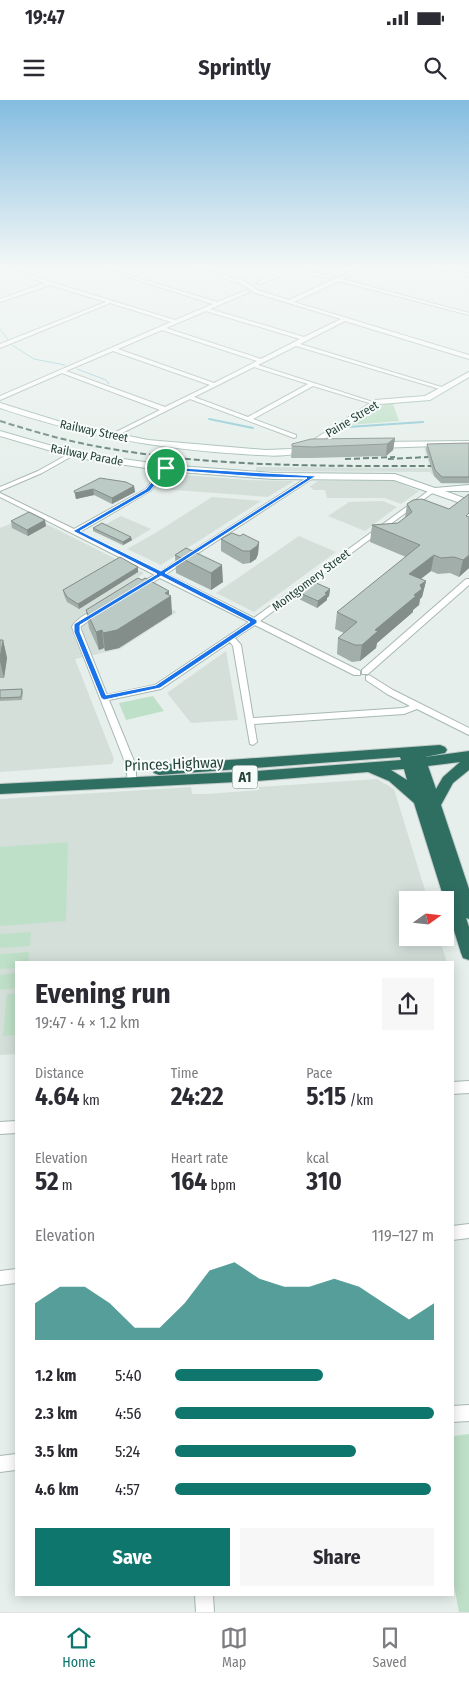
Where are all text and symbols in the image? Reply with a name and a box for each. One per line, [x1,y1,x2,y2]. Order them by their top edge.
text: 19:47 [25,6,65,29]
icon: menu [20,54,48,82]
text: Sprintly [198,54,271,81]
icon: search [421,54,449,82]
street label: Paine Street [323,398,381,440]
street label: Railway Street [59,417,130,445]
street label: Railway Parade [50,441,125,469]
pin [145,447,187,489]
icon: arrive [152,454,180,482]
street label: Montgomery Street [269,546,353,614]
street label: Princes Highway [124,753,224,775]
road number: A1 [232,766,258,789]
north arrow [399,891,454,946]
map controls [399,891,454,946]
text: Evening run [35,977,171,1010]
button: share [382,978,434,1030]
text: 19:47 · 4 × 1.2 km [35,1013,140,1032]
text: Distance [35,1065,84,1082]
text: Time [171,1065,198,1082]
text: Pace [306,1065,332,1082]
text: 4.64 [35,1082,79,1112]
text: 24:22 [171,1082,223,1112]
text: 5:15 [306,1082,346,1112]
text: km [79,1092,100,1109]
text: /km [346,1092,373,1109]
text: Elevation [35,1150,88,1167]
text: Heart rate [171,1150,228,1167]
text: kcal [306,1150,329,1167]
text: 52 [35,1167,59,1197]
text: 164 [171,1167,207,1197]
text: 310 [306,1167,342,1197]
text: m [59,1177,73,1194]
text: bpm [207,1177,236,1194]
text: Elevation [35,1226,95,1245]
text: 119–127 m [372,1226,434,1245]
text: 1.2 km [35,1366,77,1385]
text: 5:40 [115,1366,142,1385]
text: 2.3 km [35,1404,78,1423]
text: 4:56 [115,1404,141,1423]
text: 3.5 km [35,1442,78,1461]
text: 5:24 [115,1442,140,1461]
text: 4.6 km [35,1480,79,1499]
text: 4:57 [115,1480,140,1499]
button: Save [35,1528,230,1586]
button: Share [240,1528,434,1586]
tab: Home [62,1624,96,1671]
tab: Map [220,1624,248,1671]
tab: Saved [373,1624,407,1671]

